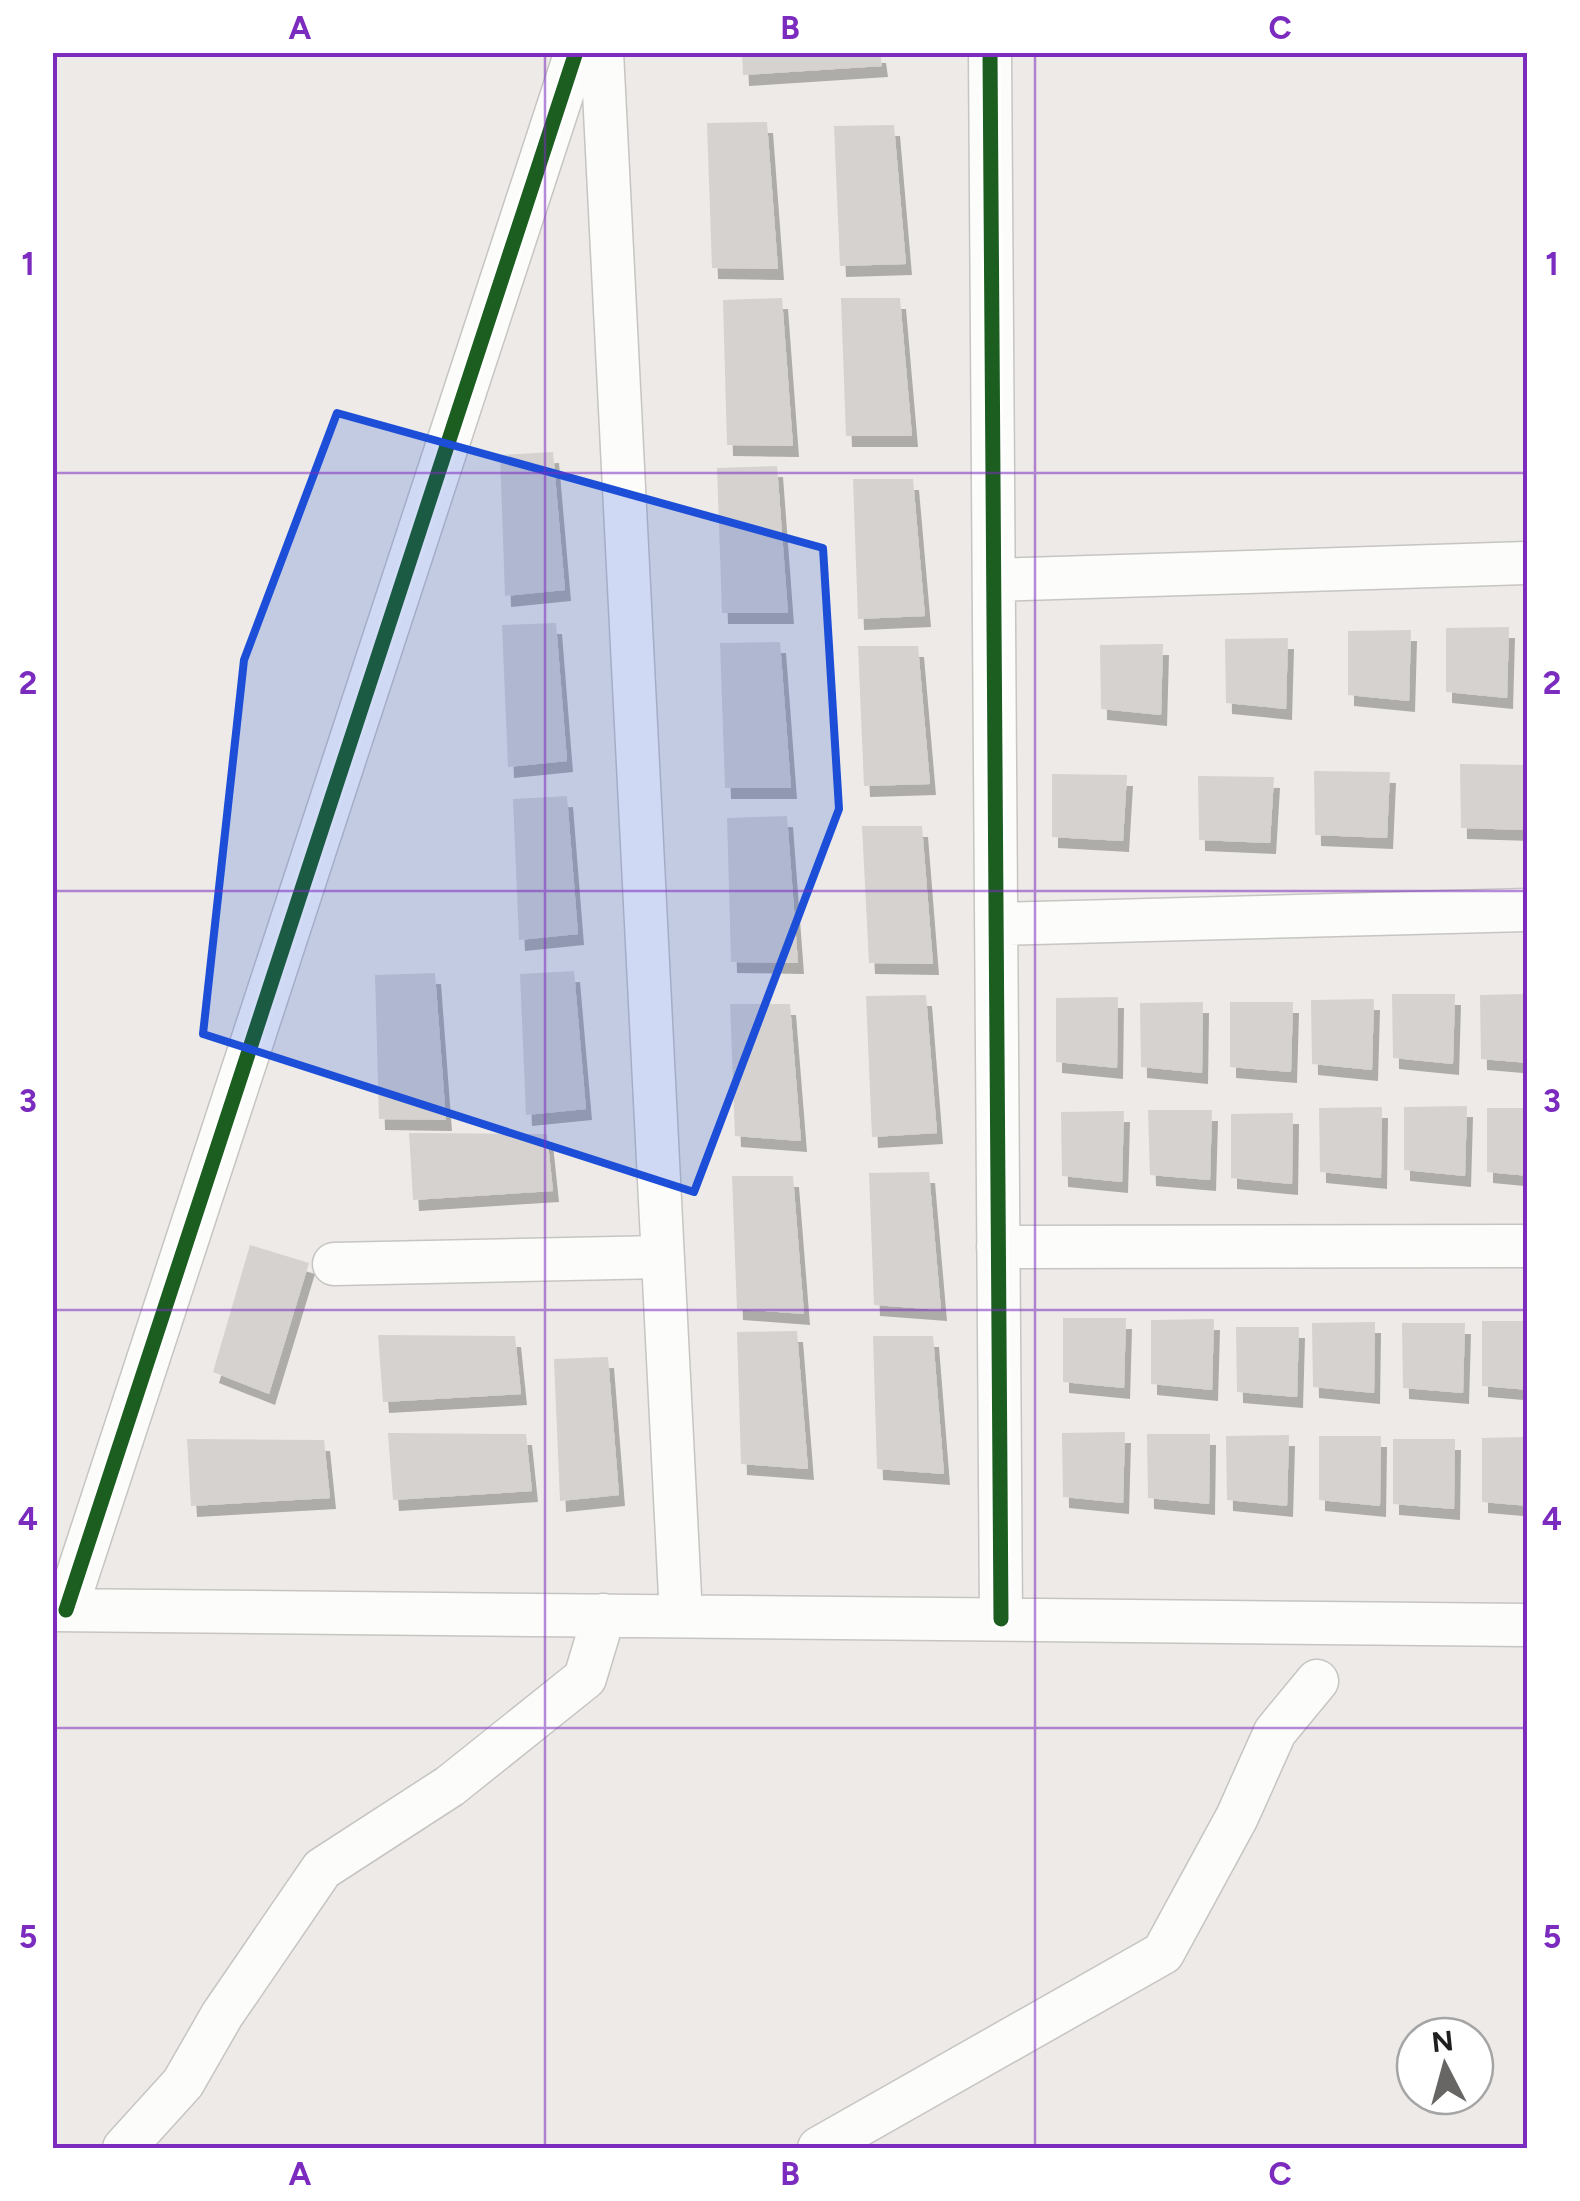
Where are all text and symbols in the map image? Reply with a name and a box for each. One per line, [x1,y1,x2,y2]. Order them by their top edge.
text: A [289,9,312,47]
text: B [780,9,800,47]
text: C [1268,9,1292,47]
text: 1 [21,245,35,283]
text: 1 [1545,245,1559,283]
text: 2 [19,664,37,702]
text: 2 [1543,664,1561,702]
text: 3 [19,1082,37,1120]
text: 3 [1543,1082,1561,1120]
text: 4 [18,1500,38,1538]
text: 4 [1542,1500,1562,1538]
text: 5 [19,1918,37,1956]
text: 5 [1543,1918,1561,1956]
north arrow [1395,2016,1495,2116]
text: N [1430,2023,1455,2059]
text: A [289,2155,312,2193]
text: B [780,2155,800,2193]
text: C [1268,2155,1292,2193]

